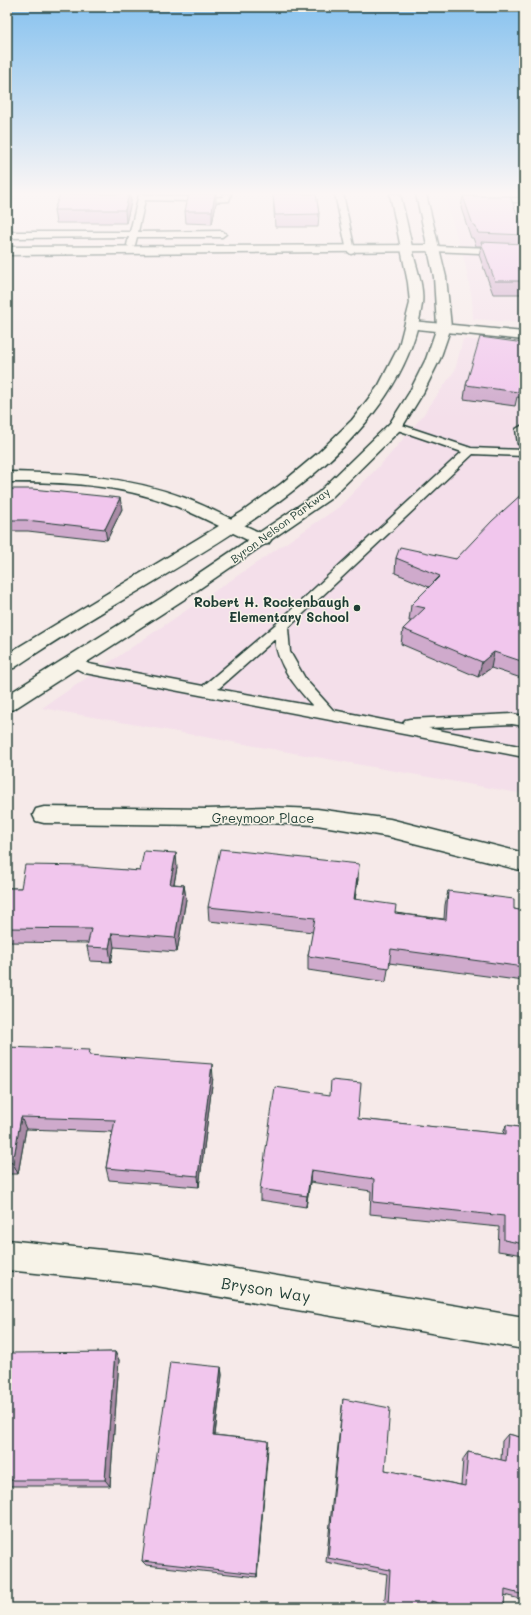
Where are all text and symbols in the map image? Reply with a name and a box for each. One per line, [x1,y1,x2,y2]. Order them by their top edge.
street label: Byron Nelson Parkway [227,484,333,566]
place label: Robert H. Rockenbaugh Elementary School [194,593,349,626]
marker: Robert H. Rockenbaugh Elementary School [352,603,362,613]
street label: Greymoor Place [212,809,314,826]
street label: Bryson Way [220,1272,312,1306]

